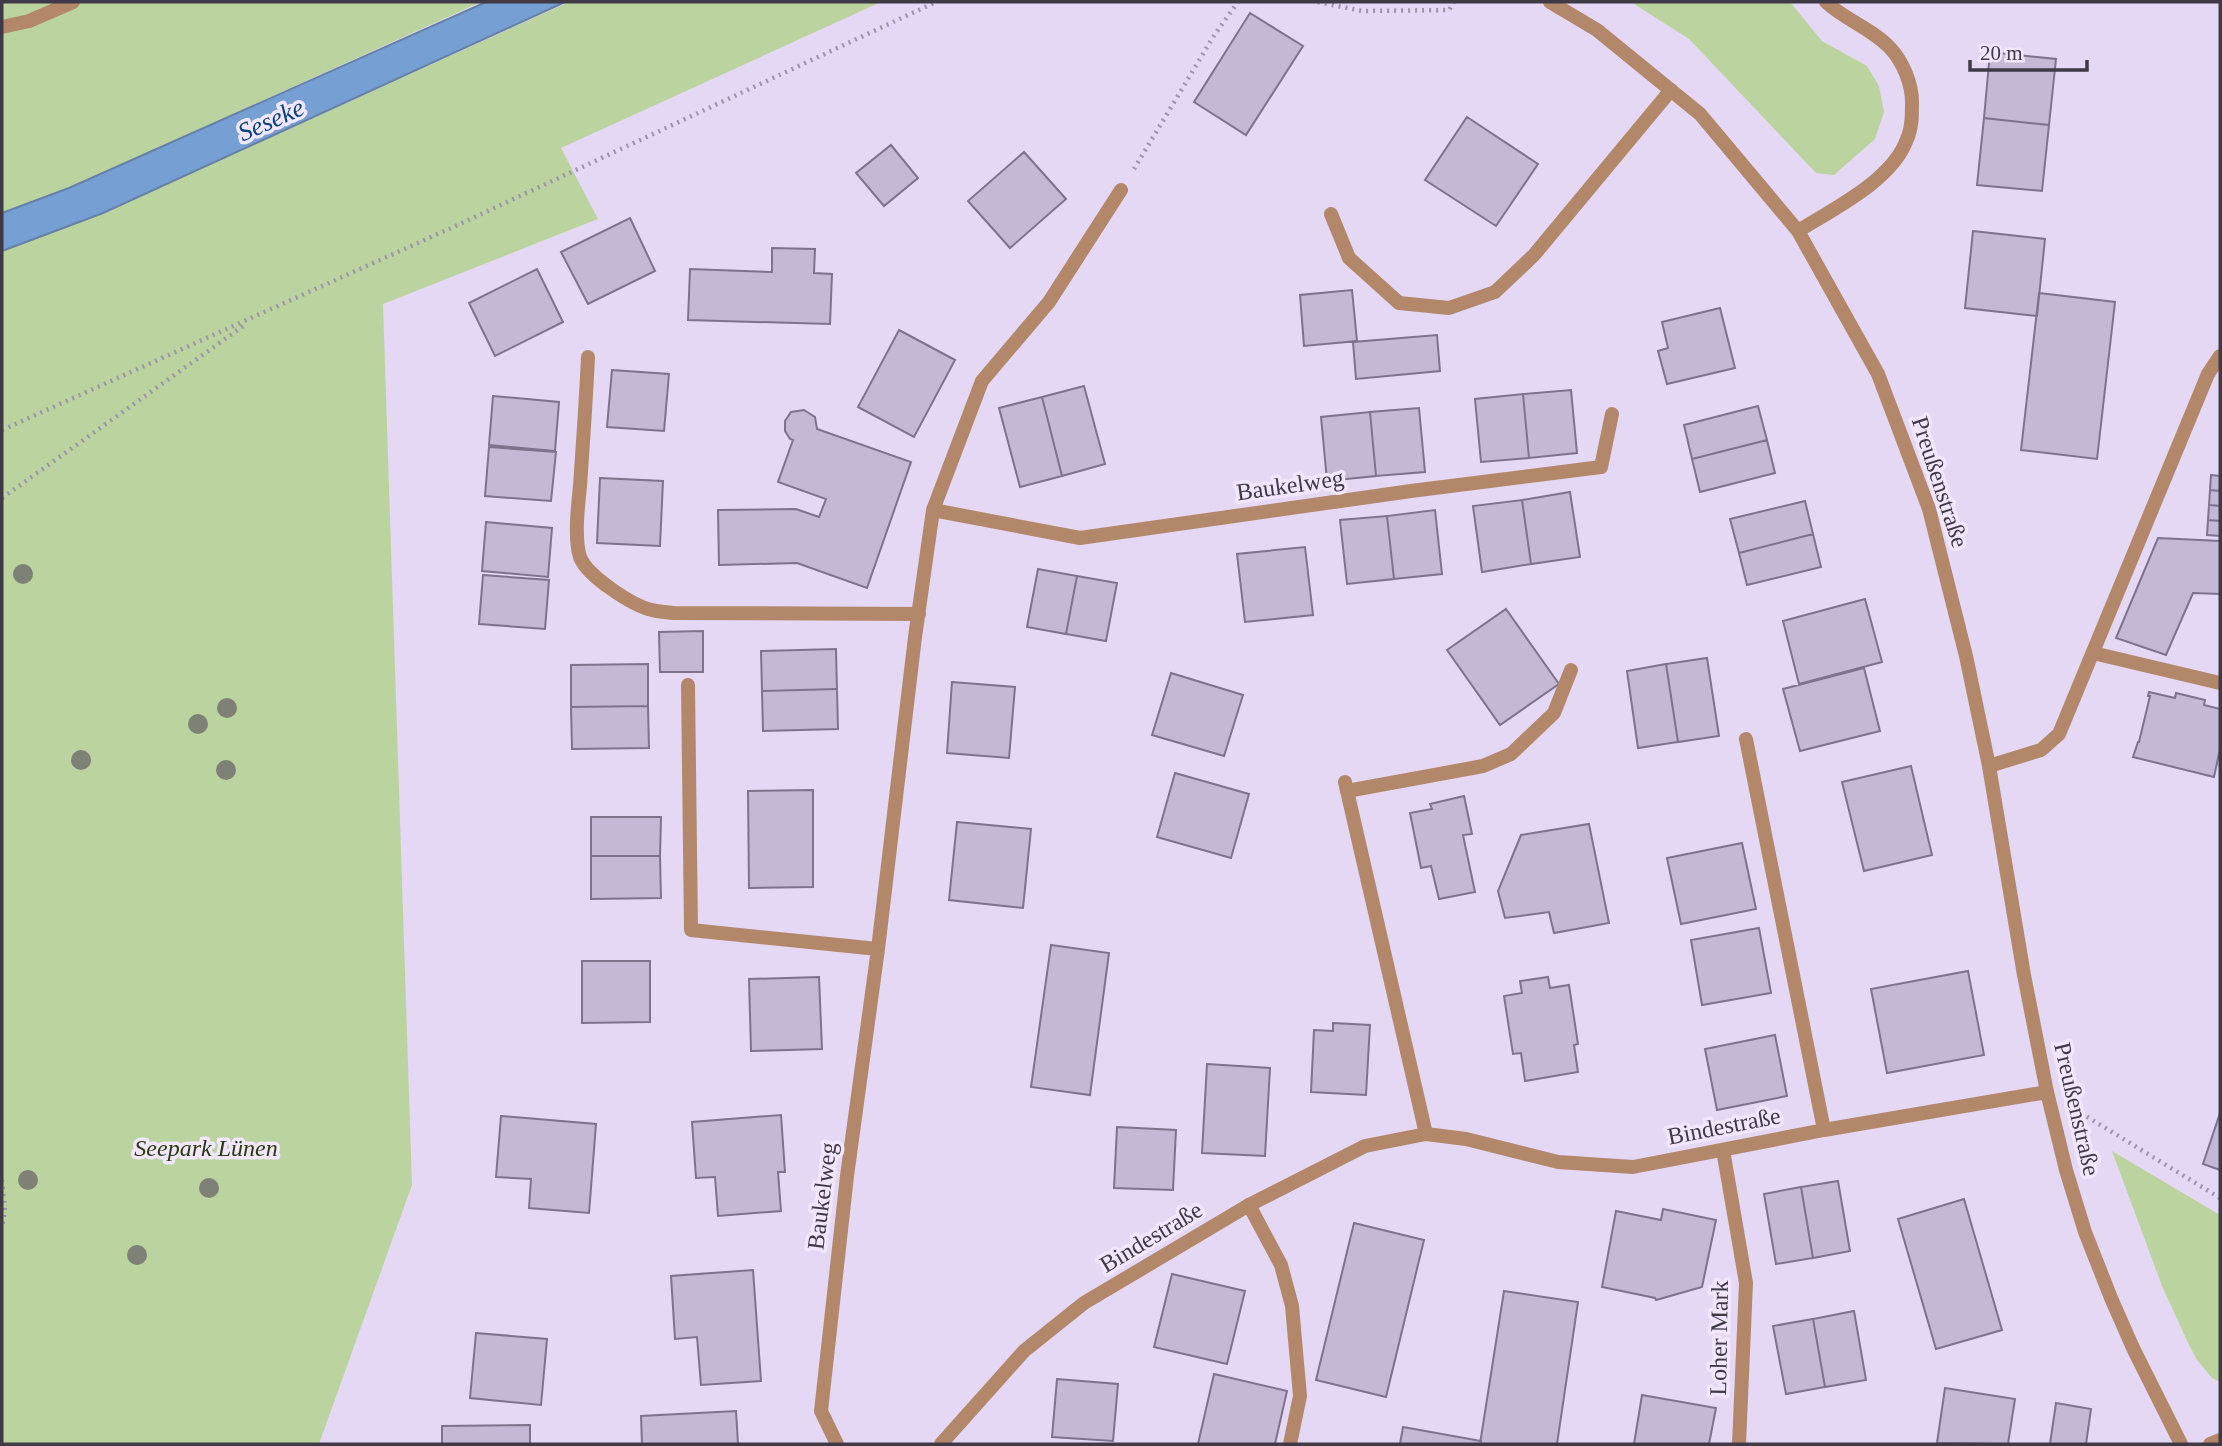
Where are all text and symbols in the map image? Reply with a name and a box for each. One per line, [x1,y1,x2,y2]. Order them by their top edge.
scale bar [1970,28,2087,72]
text: 20 m [1980,41,2023,65]
water label: Seseke [233,93,309,147]
street label: Preußenstraße [1907,413,1973,551]
street label: Baukelweg [1235,465,1345,505]
street label: Preußenstraße [2049,1040,2105,1178]
street label: Bindestraße [1665,1102,1783,1150]
park label: Seepark Lünen [134,1135,278,1161]
street label: Baukelweg [803,1141,841,1251]
street label: Bindestraße [1095,1196,1207,1278]
street label: Loher Mark [1705,1280,1733,1396]

